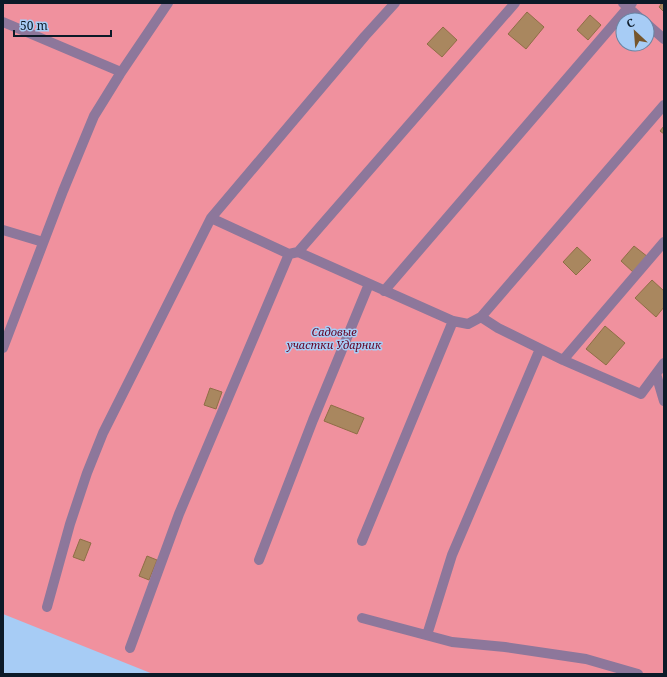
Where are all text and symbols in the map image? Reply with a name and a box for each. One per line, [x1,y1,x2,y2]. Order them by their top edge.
scale bar [14,12,111,38]
north arrow [615,12,655,52]
text: С [624,14,637,31]
text: 50 m [20,17,48,34]
park label: Садовые участки Ударник [286,324,382,352]

